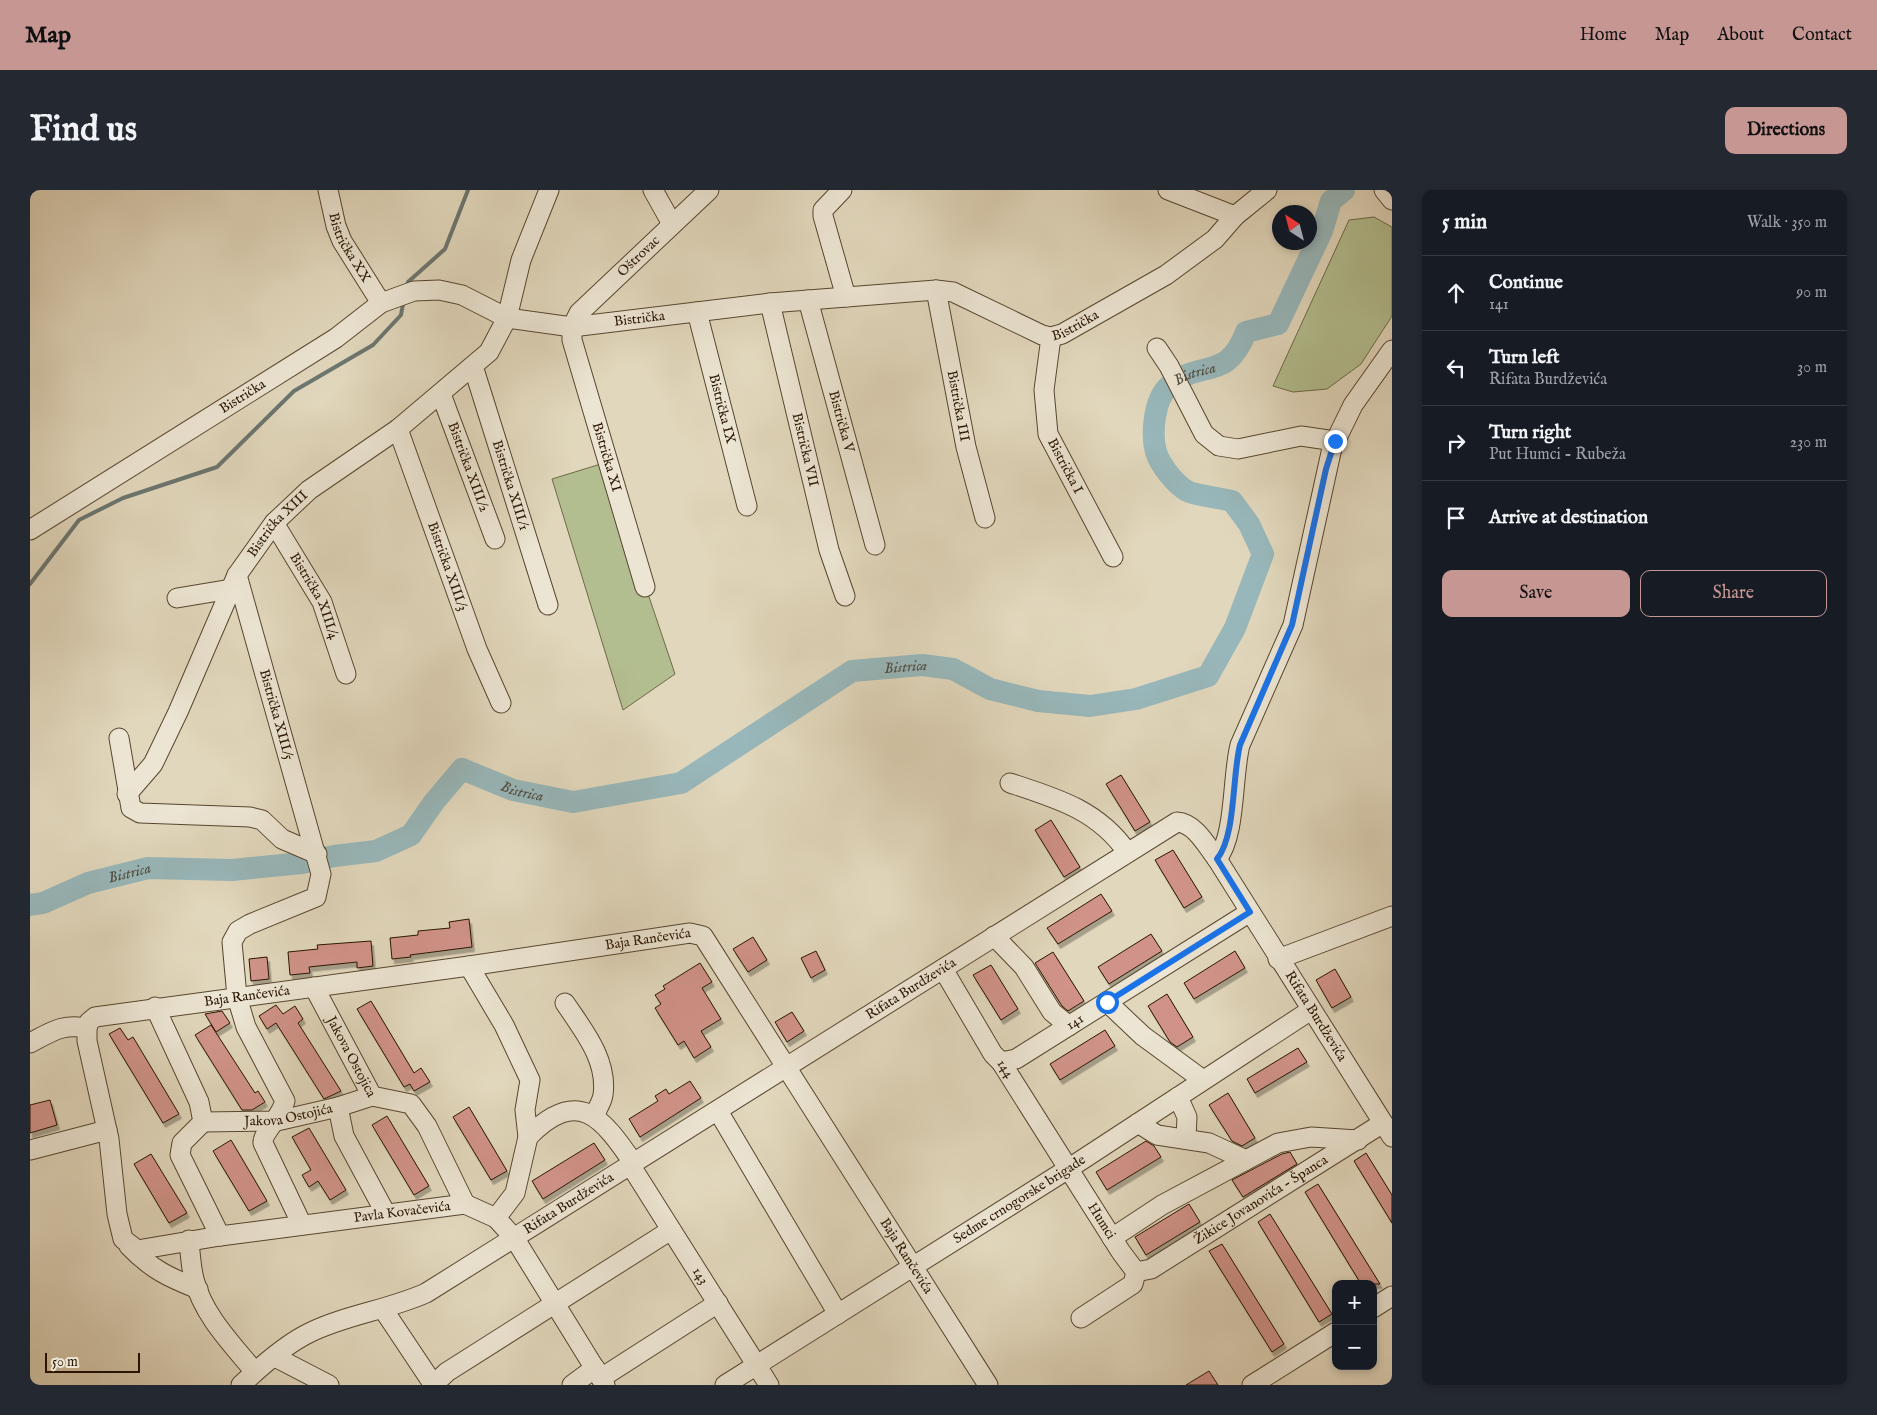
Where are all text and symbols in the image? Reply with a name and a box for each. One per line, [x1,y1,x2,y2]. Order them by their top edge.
text: Map [25,20,71,51]
text: Home [1580,24,1627,47]
text: Map [1655,24,1689,47]
text: About [1717,24,1764,47]
text: Contact [1792,24,1852,47]
button: Directions [1725,107,1847,154]
text: Find us [30,108,137,153]
north arrow [1272,205,1317,250]
text: 5 min [1442,209,1487,236]
street label: Bistrička XX [324,211,375,286]
text: Walk · 350 m [1747,213,1827,233]
street label: Oštrovac [614,232,664,281]
text: Continue [1489,271,1563,295]
icon: ahead [1442,279,1470,307]
text: 90 m [1796,283,1827,303]
text: 141 [1489,295,1509,315]
street label: Bistrička [1050,306,1103,345]
street label: Bistrička [613,307,667,331]
text: Turn left [1489,346,1560,370]
icon: left [1442,354,1470,382]
water label: Bistrica [1170,358,1218,390]
text: 30 m [1797,358,1827,378]
street label: Bistrička III [943,369,974,443]
text: Rifata Burdževića [1489,370,1607,390]
street label: Bistrička IX [704,372,740,446]
street label: Bistrička [216,375,270,418]
street label: Bistrička V [824,389,858,455]
street label: Bistrička VII [788,411,823,489]
street label: Bistrička XIII/2 [443,419,493,515]
street label: Bistrička XI [588,420,625,494]
text: Turn right [1489,421,1571,445]
icon: right [1442,429,1470,457]
route end [1324,430,1347,453]
text: 230 m [1790,433,1827,453]
street label: Bistrička I [1043,435,1087,497]
street label: Bistrička XIII/1 [488,438,533,533]
text: Put Humci - Rubeža [1489,445,1626,465]
street label: Bistrička XIII [243,487,312,561]
icon: arrive [1442,504,1470,532]
text: Arrive at destination [1489,506,1648,530]
street label: Bistrička XIII/3 [423,519,472,614]
street label: Bistrička XIII/4 [285,550,343,642]
button: Save [1442,570,1630,617]
button: Share [1640,570,1827,617]
water label: Bistrica [883,655,929,678]
street label: Bistrička XIII/5 [255,667,298,762]
water label: Bistrica [498,776,546,805]
water label: Bistrica [106,858,153,887]
street label: Baja Rančevića [604,924,693,955]
street label: Rifata Burdževića [862,953,960,1024]
street label: Rifata Burdževića [1281,968,1352,1065]
street label: Baja Rančevića [203,981,292,1011]
route start [1096,991,1119,1014]
street label: 141 [1063,1010,1087,1034]
street label: Jakova Ostojica [321,1011,380,1101]
street label: 144 [993,1056,1018,1082]
street label: Jakova Ostojića [242,1099,335,1130]
street label: Žikice Jovanovića - Španca [1190,1150,1332,1249]
street label: Sedme crnogorske brigade [950,1151,1090,1248]
street label: Rifata Burdževića [520,1168,618,1239]
street label: Pavla Kovačevića [353,1197,452,1227]
street label: Humci [1083,1199,1120,1243]
street label: Baja Rančevića [875,1215,937,1298]
street label: 143 [688,1264,713,1288]
map controls [1332,1280,1377,1370]
button: + [1332,1280,1377,1325]
button: − [1332,1325,1377,1370]
scale bar [45,1350,140,1373]
text: 50 m [52,1353,78,1371]

